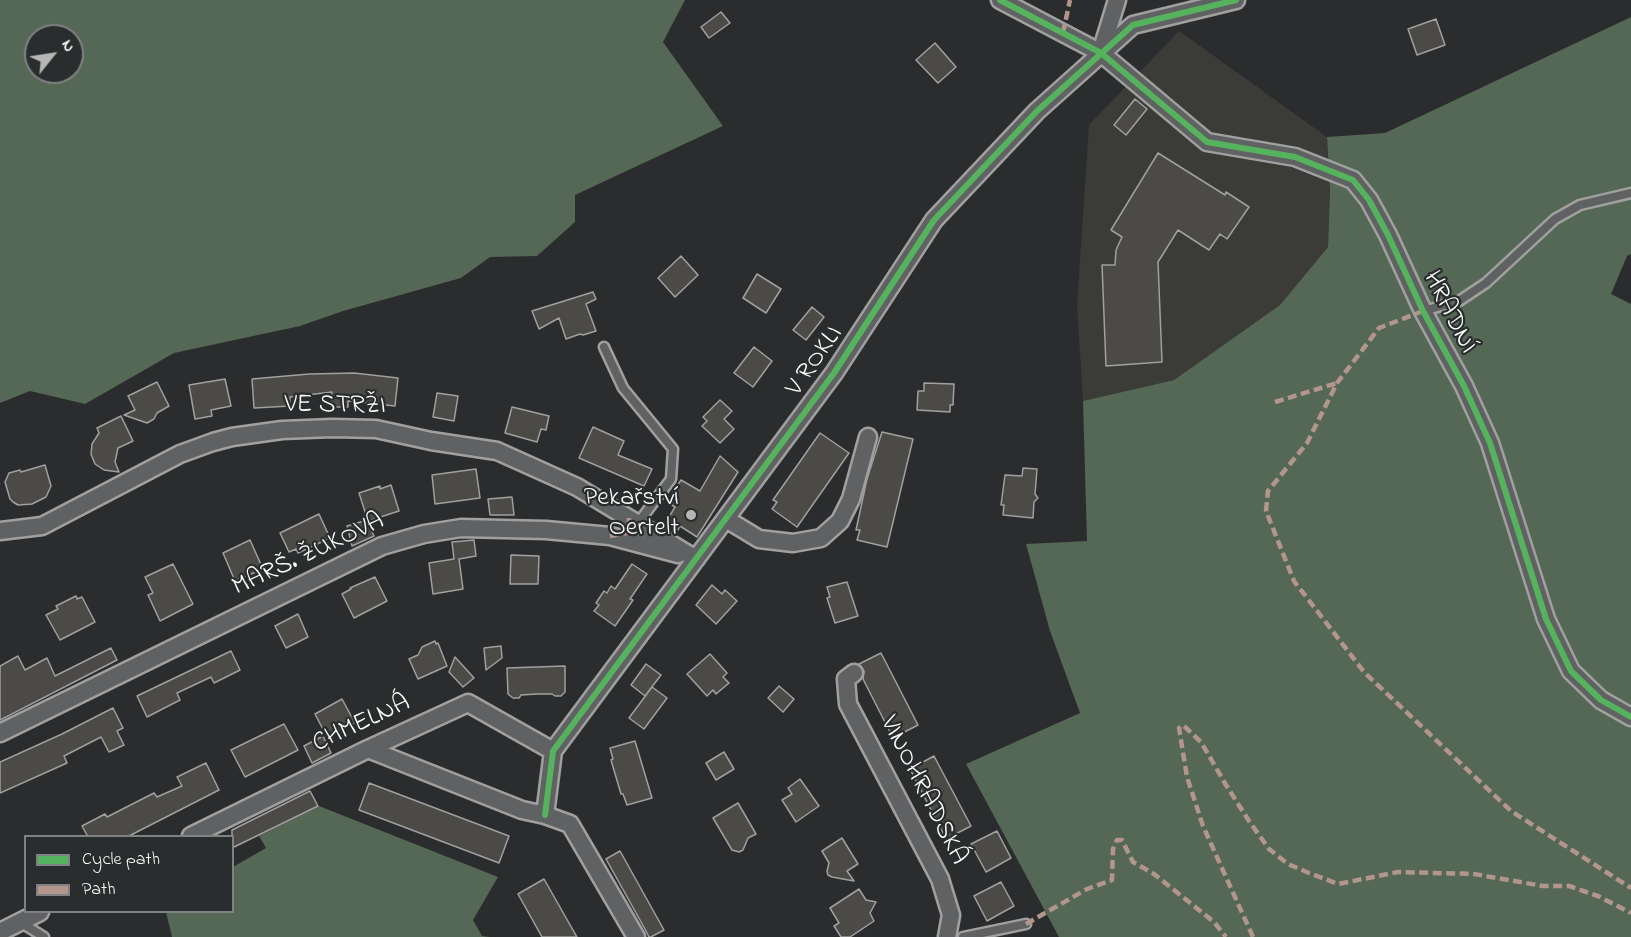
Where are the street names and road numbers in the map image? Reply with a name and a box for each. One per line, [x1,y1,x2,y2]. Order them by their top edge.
street label: HRADNÍ [1414,267,1482,359]
street label: V ROKLI [781,321,851,403]
street label: VE STRŽI [284,391,386,423]
street label: MARŠ. ŽUKOVA [228,507,390,605]
street label: CHMELNÁ [308,689,416,761]
street label: VINOHRADSKÁ [871,711,973,871]

